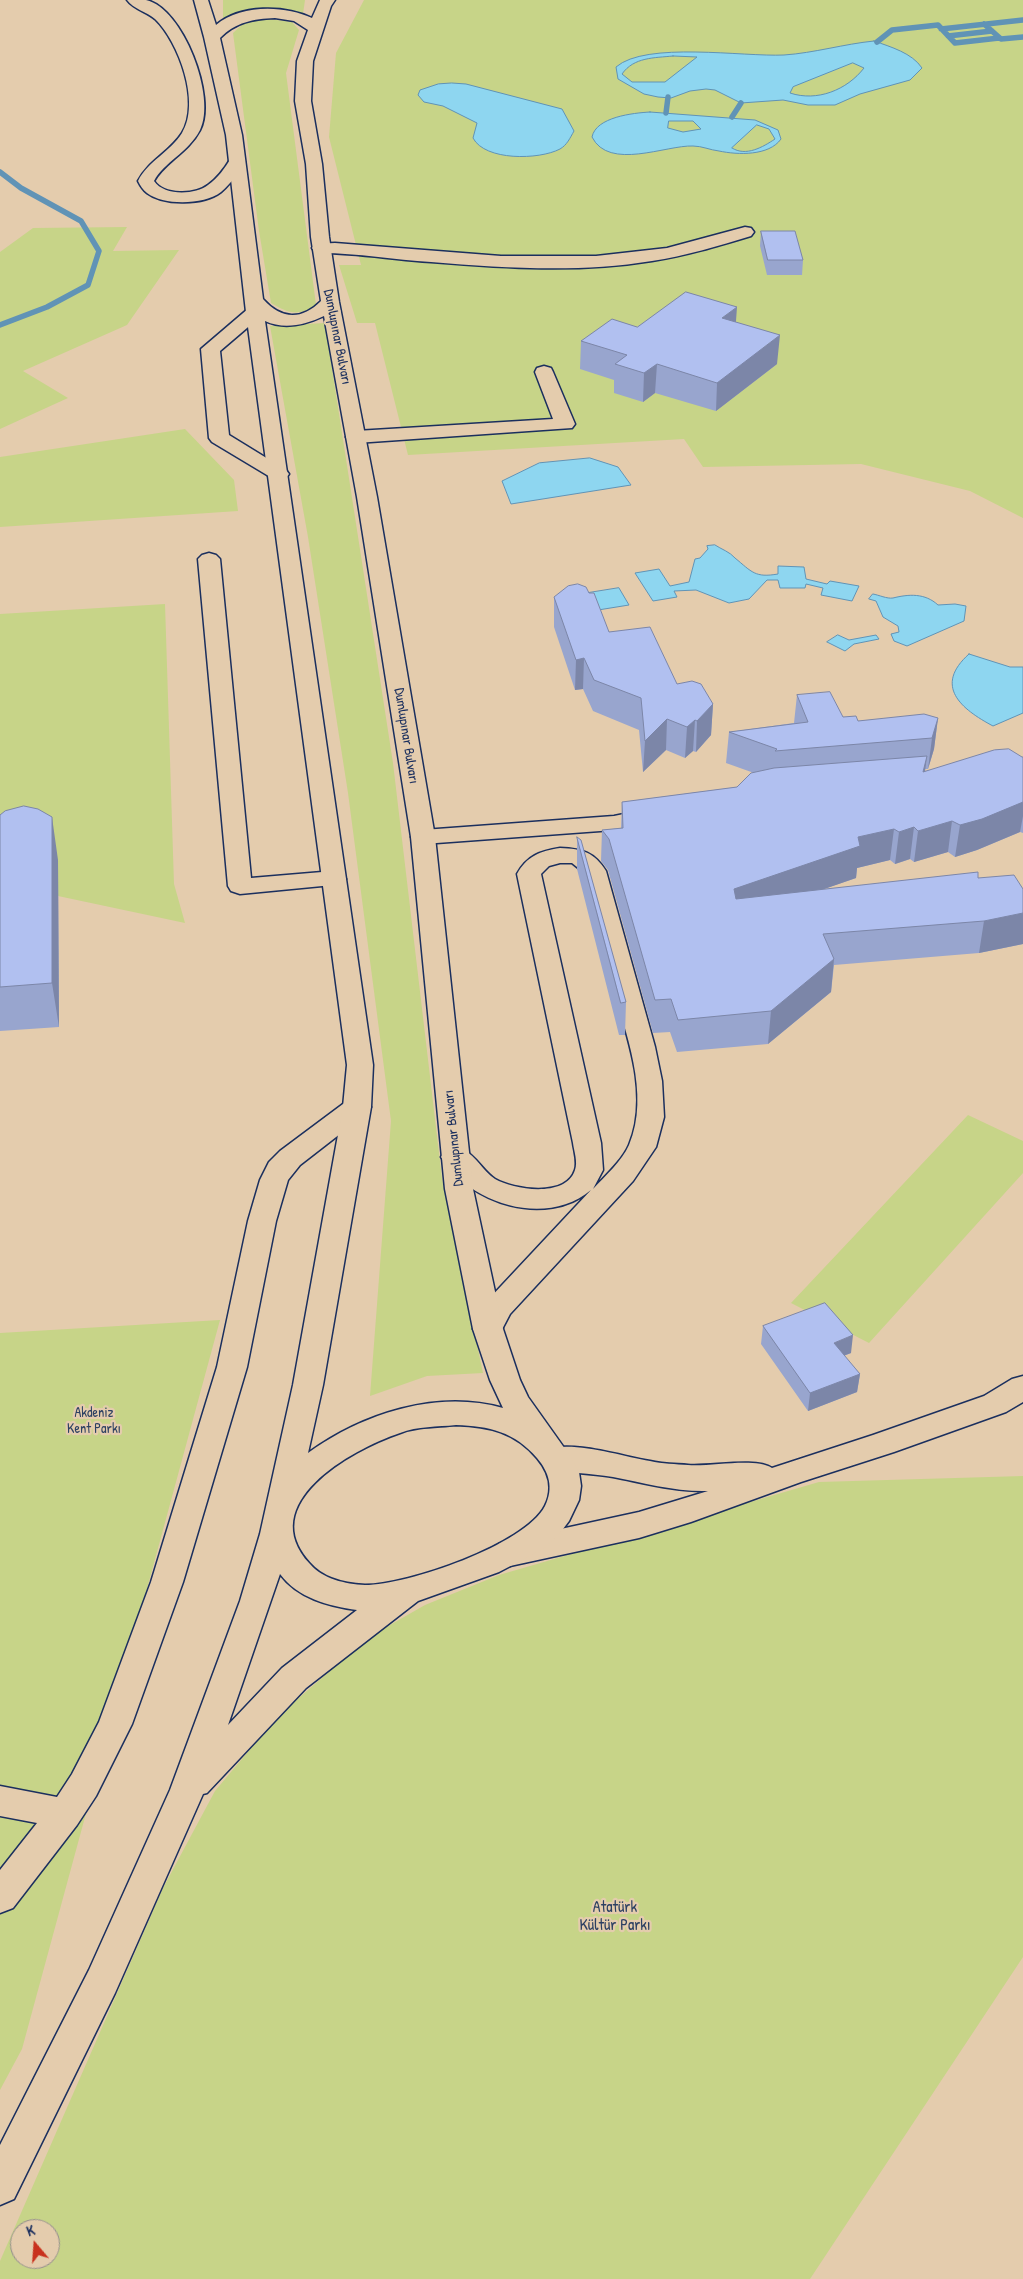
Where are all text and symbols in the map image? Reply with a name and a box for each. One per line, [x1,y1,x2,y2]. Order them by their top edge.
street label: Dumlupınar Bulvarı [320,288,354,386]
street label: Dumlupınar Bulvarı [390,687,422,785]
street label: Dumlupınar Bulvarı [441,1089,467,1187]
park label: Akdeniz Kent Parkı [67,1405,121,1438]
park label: Atatürk Kültür Parkı [579,1898,651,1936]
north arrow [10,2219,60,2269]
text: K [24,2220,37,2240]

